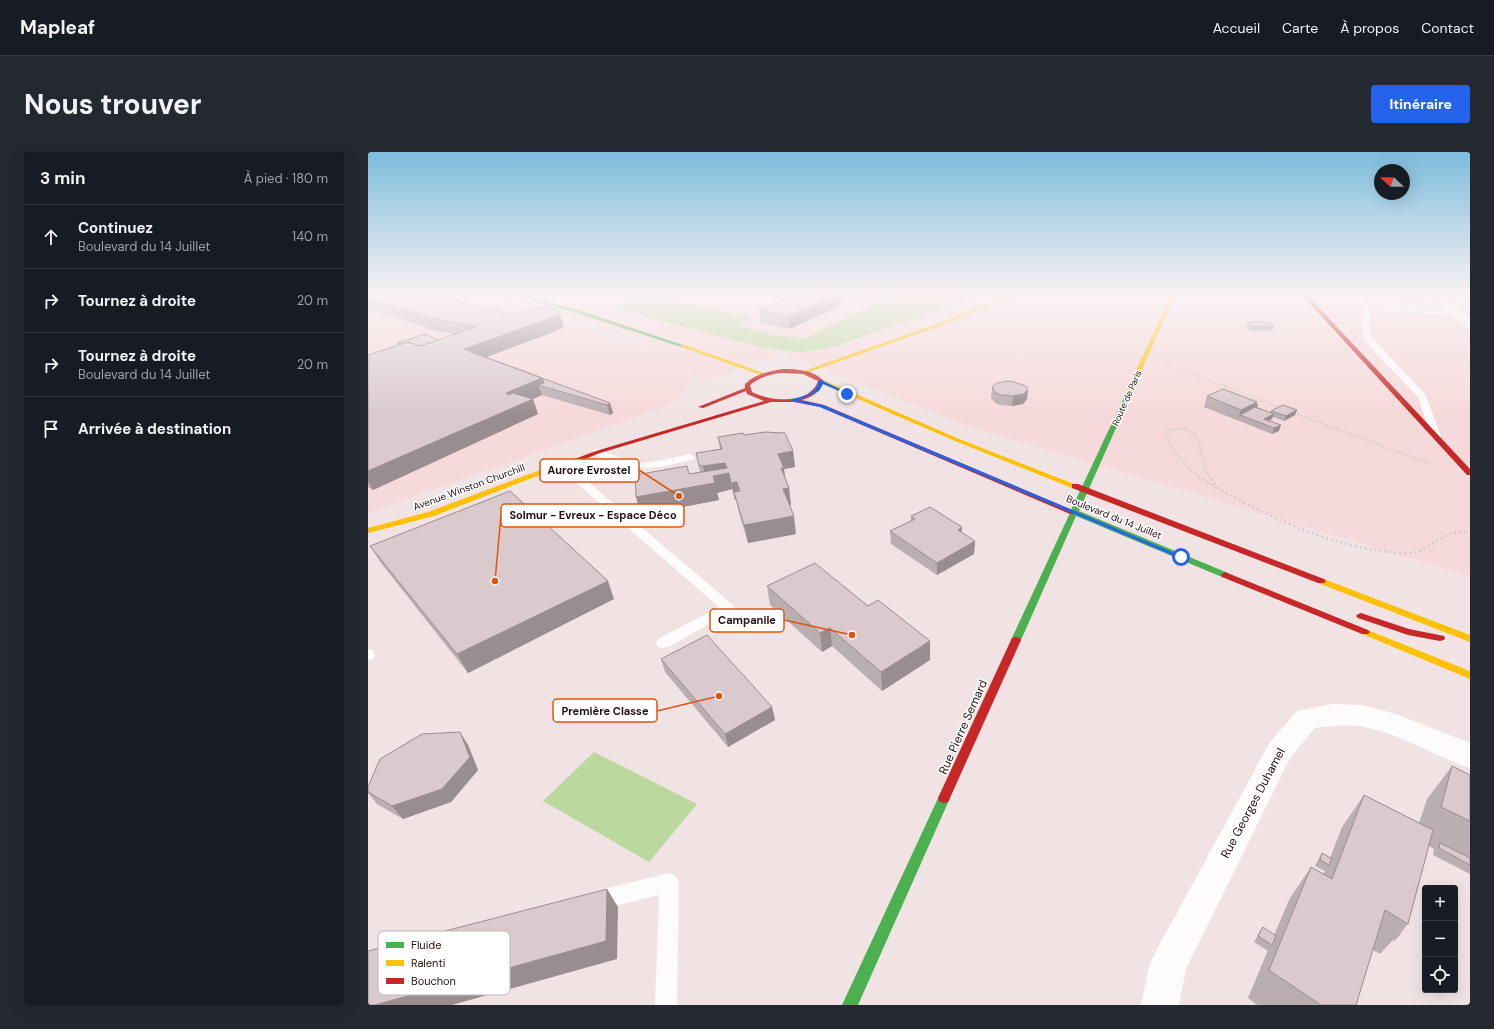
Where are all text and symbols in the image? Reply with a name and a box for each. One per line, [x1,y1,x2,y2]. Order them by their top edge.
text: Mapleaf [20,15,95,40]
text: Accueil [1213,19,1260,37]
text: Carte [1282,19,1318,37]
text: À propos [1340,19,1399,37]
text: Contact [1421,19,1474,37]
button: Itinéraire [1371,85,1470,123]
text: Nous trouver [24,86,201,123]
north arrow [1374,164,1410,200]
text: 3 min [40,167,85,189]
text: À pied · 180 m [244,170,328,187]
text: Continuez [78,218,153,238]
icon: ahead [40,226,62,248]
text: 140 m [292,228,328,245]
text: Boulevard du 14 Juillet [78,238,210,255]
icon: right [40,290,62,312]
text: Tournez à droite [78,291,196,311]
text: 20 m [297,292,328,309]
text: Tournez à droite [78,346,196,366]
icon: right [40,354,62,376]
text: 20 m [297,356,328,373]
text: Boulevard du 14 Juillet [78,366,210,383]
street label: Route de Paris [1109,368,1145,428]
route end [838,385,856,403]
icon: arrive [40,418,62,440]
text: Arrivée à destination [78,419,231,439]
callout: Aurore Evrostel [540,459,639,482]
street label: Avenue Winston Churchill [411,461,527,513]
text: Aurore Evrostel [548,463,630,477]
street label: Boulevard du 14 Juillet [1064,492,1164,542]
callout: Solmur - Evreux - Espace Déco [501,504,684,527]
text: Solmur - Evreux - Espace Déco [509,508,677,522]
route start [1172,548,1190,566]
callout: Campanile [710,609,784,632]
text: Campanile [718,613,776,627]
street label: Rue Pierre Semard [935,677,991,777]
callout: Première Classe [553,699,657,722]
text: Première Classe [561,704,649,718]
street label: Rue Georges Duhamel [1217,745,1289,861]
map controls [1422,885,1458,993]
button: + [1422,885,1458,921]
button: − [1422,921,1458,957]
legend [378,931,510,995]
text: Fluide [411,938,441,952]
text: Ralenti [411,956,445,970]
button: locate [1422,957,1458,993]
text: Bouchon [411,974,456,988]

